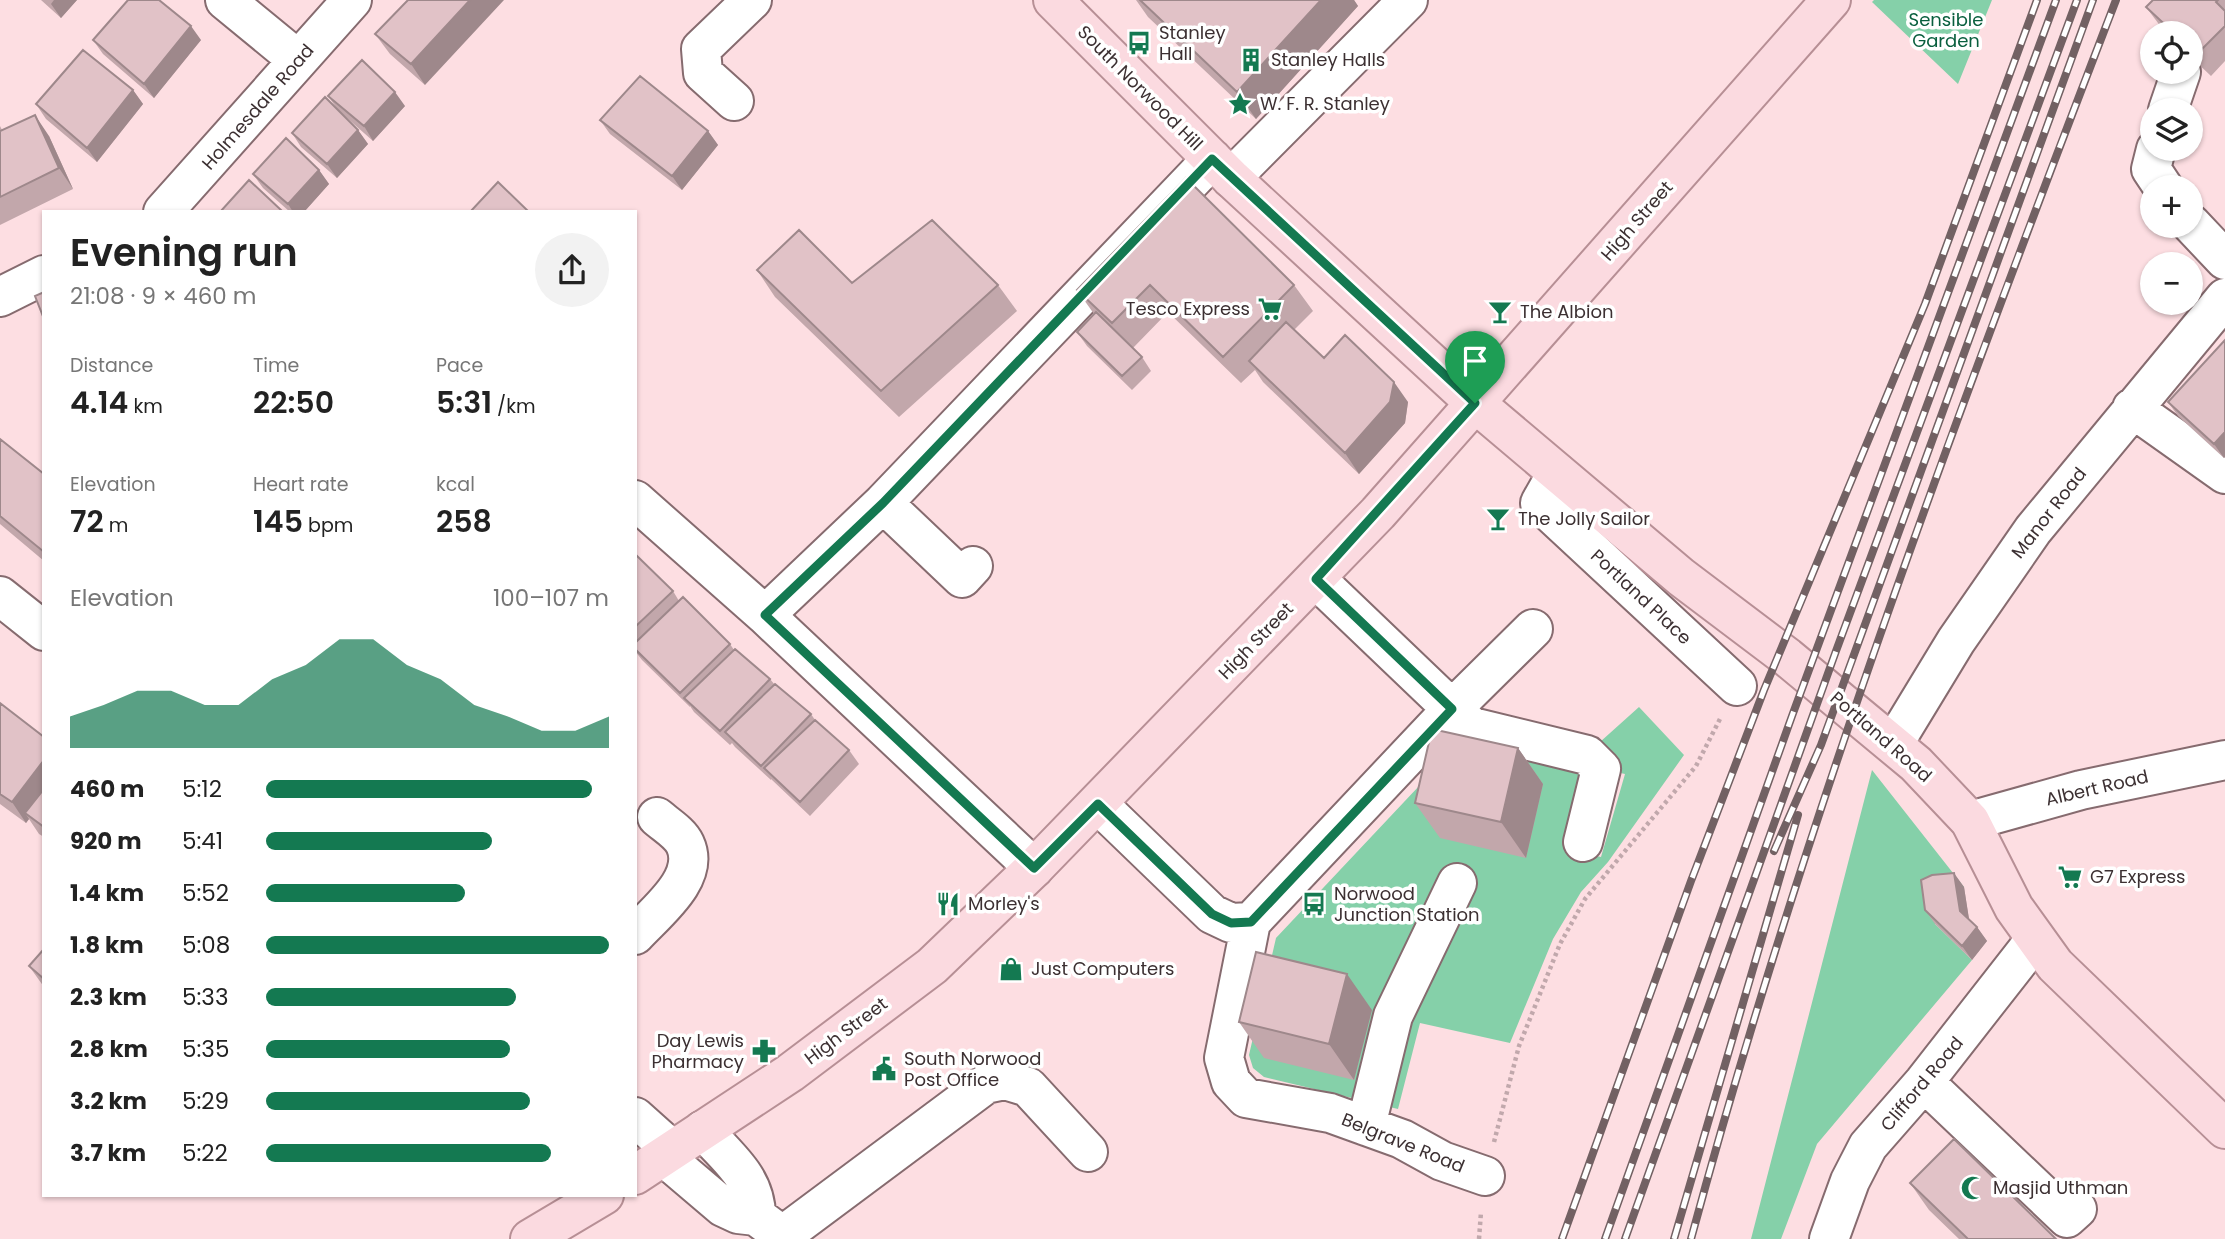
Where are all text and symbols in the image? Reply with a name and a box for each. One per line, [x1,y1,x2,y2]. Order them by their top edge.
park label: Sensible Garden [1909,7,1983,53]
street label: South Norwood Hill [1072,19,1209,156]
place label: Stanley Hall [1159,20,1226,66]
map controls [2140,21,2203,315]
button: locate [2140,21,2203,84]
bus stop icon: Stanley Hall [1125,29,1153,57]
street label: Holmesdale Road [196,38,319,175]
building icon: Stanley Halls [1237,46,1265,74]
place label: Stanley Halls [1271,47,1385,72]
place icon: W. F. R. Stanley [1226,90,1254,118]
place label: W. F. R. Stanley [1260,91,1390,116]
button: layers [2140,98,2203,161]
street label: High Street [1595,175,1678,266]
button: + [2140,175,2203,238]
text: Evening run [70,226,298,279]
button: share [535,233,609,307]
button: − [2140,252,2203,315]
text: 21:08 · 9 × 460 m [70,280,257,312]
supermarket icon: Tesco Express [1256,295,1284,323]
place label: Tesco Express [1126,296,1250,321]
bar icon: The Albion [1486,298,1514,326]
place label: The Albion [1520,299,1613,324]
pin [1445,331,1505,403]
icon: arrive [1456,342,1494,380]
text: Distance [70,352,153,379]
text: Time [253,352,299,379]
text: Pace [436,352,483,379]
text: 4.14 [70,381,128,424]
text: 22:50 [253,381,334,424]
text: 5:31 [436,381,492,424]
text: km [128,393,163,420]
text: /km [492,393,536,420]
street label: Manor Road [2005,462,2092,563]
text: Elevation [70,471,156,498]
text: Heart rate [253,471,348,498]
text: kcal [436,471,475,498]
text: 72 [70,500,104,543]
text: 145 [253,500,303,543]
text: 258 [436,500,492,543]
bar icon: The Jolly Sailor [1484,505,1512,533]
place label: The Jolly Sailor [1518,506,1650,531]
text: m [104,512,128,539]
text: bpm [303,512,353,539]
street label: Portland Place [1585,543,1697,650]
text: Elevation [70,582,174,614]
text: 100–107 m [493,582,609,614]
street label: High Street [1213,597,1299,685]
street label: Portland Road [1825,685,1937,788]
street label: Albert Road [2043,764,2151,811]
text: 460 m [70,773,144,805]
text: 5:12 [182,773,222,805]
text: 920 m [70,825,142,857]
text: 5:41 [182,825,223,857]
supermarket icon: G7 Express [2056,863,2084,891]
place label: G7 Express [2090,864,2185,889]
text: 1.4 km [70,877,144,909]
text: 5:52 [182,877,229,909]
place label: Norwood Junction Station [1334,881,1480,927]
restaurant icon: Morley's [934,890,962,918]
bus stop icon: Norwood Junction Station [1300,890,1328,918]
place label: Morley's [968,891,1040,916]
text: 1.8 km [70,929,144,961]
text: 5:08 [182,929,230,961]
shop icon: Just Computers [997,955,1025,983]
place label: Just Computers [1031,956,1174,981]
text: 2.3 km [70,981,147,1013]
text: 5:33 [182,981,228,1013]
street label: High Street [799,991,892,1070]
place label: Day Lewis Pharmacy [651,1028,744,1074]
street label: Clifford Road [1875,1031,1969,1136]
text: 2.8 km [70,1033,148,1065]
text: 5:35 [182,1033,229,1065]
pharmacy icon: Day Lewis Pharmacy [750,1037,778,1065]
place label: South Norwood Post Office [904,1046,1041,1092]
public building icon: South Norwood Post Office [870,1055,898,1083]
text: 3.2 km [70,1085,147,1117]
text: 5:29 [182,1085,229,1117]
street label: Belgrave Road [1338,1106,1468,1179]
text: 3.7 km [70,1137,146,1169]
text: 5:22 [182,1137,228,1169]
mosque icon: Masjid Uthman [1959,1174,1987,1202]
place label: Masjid Uthman [1993,1175,2128,1200]

